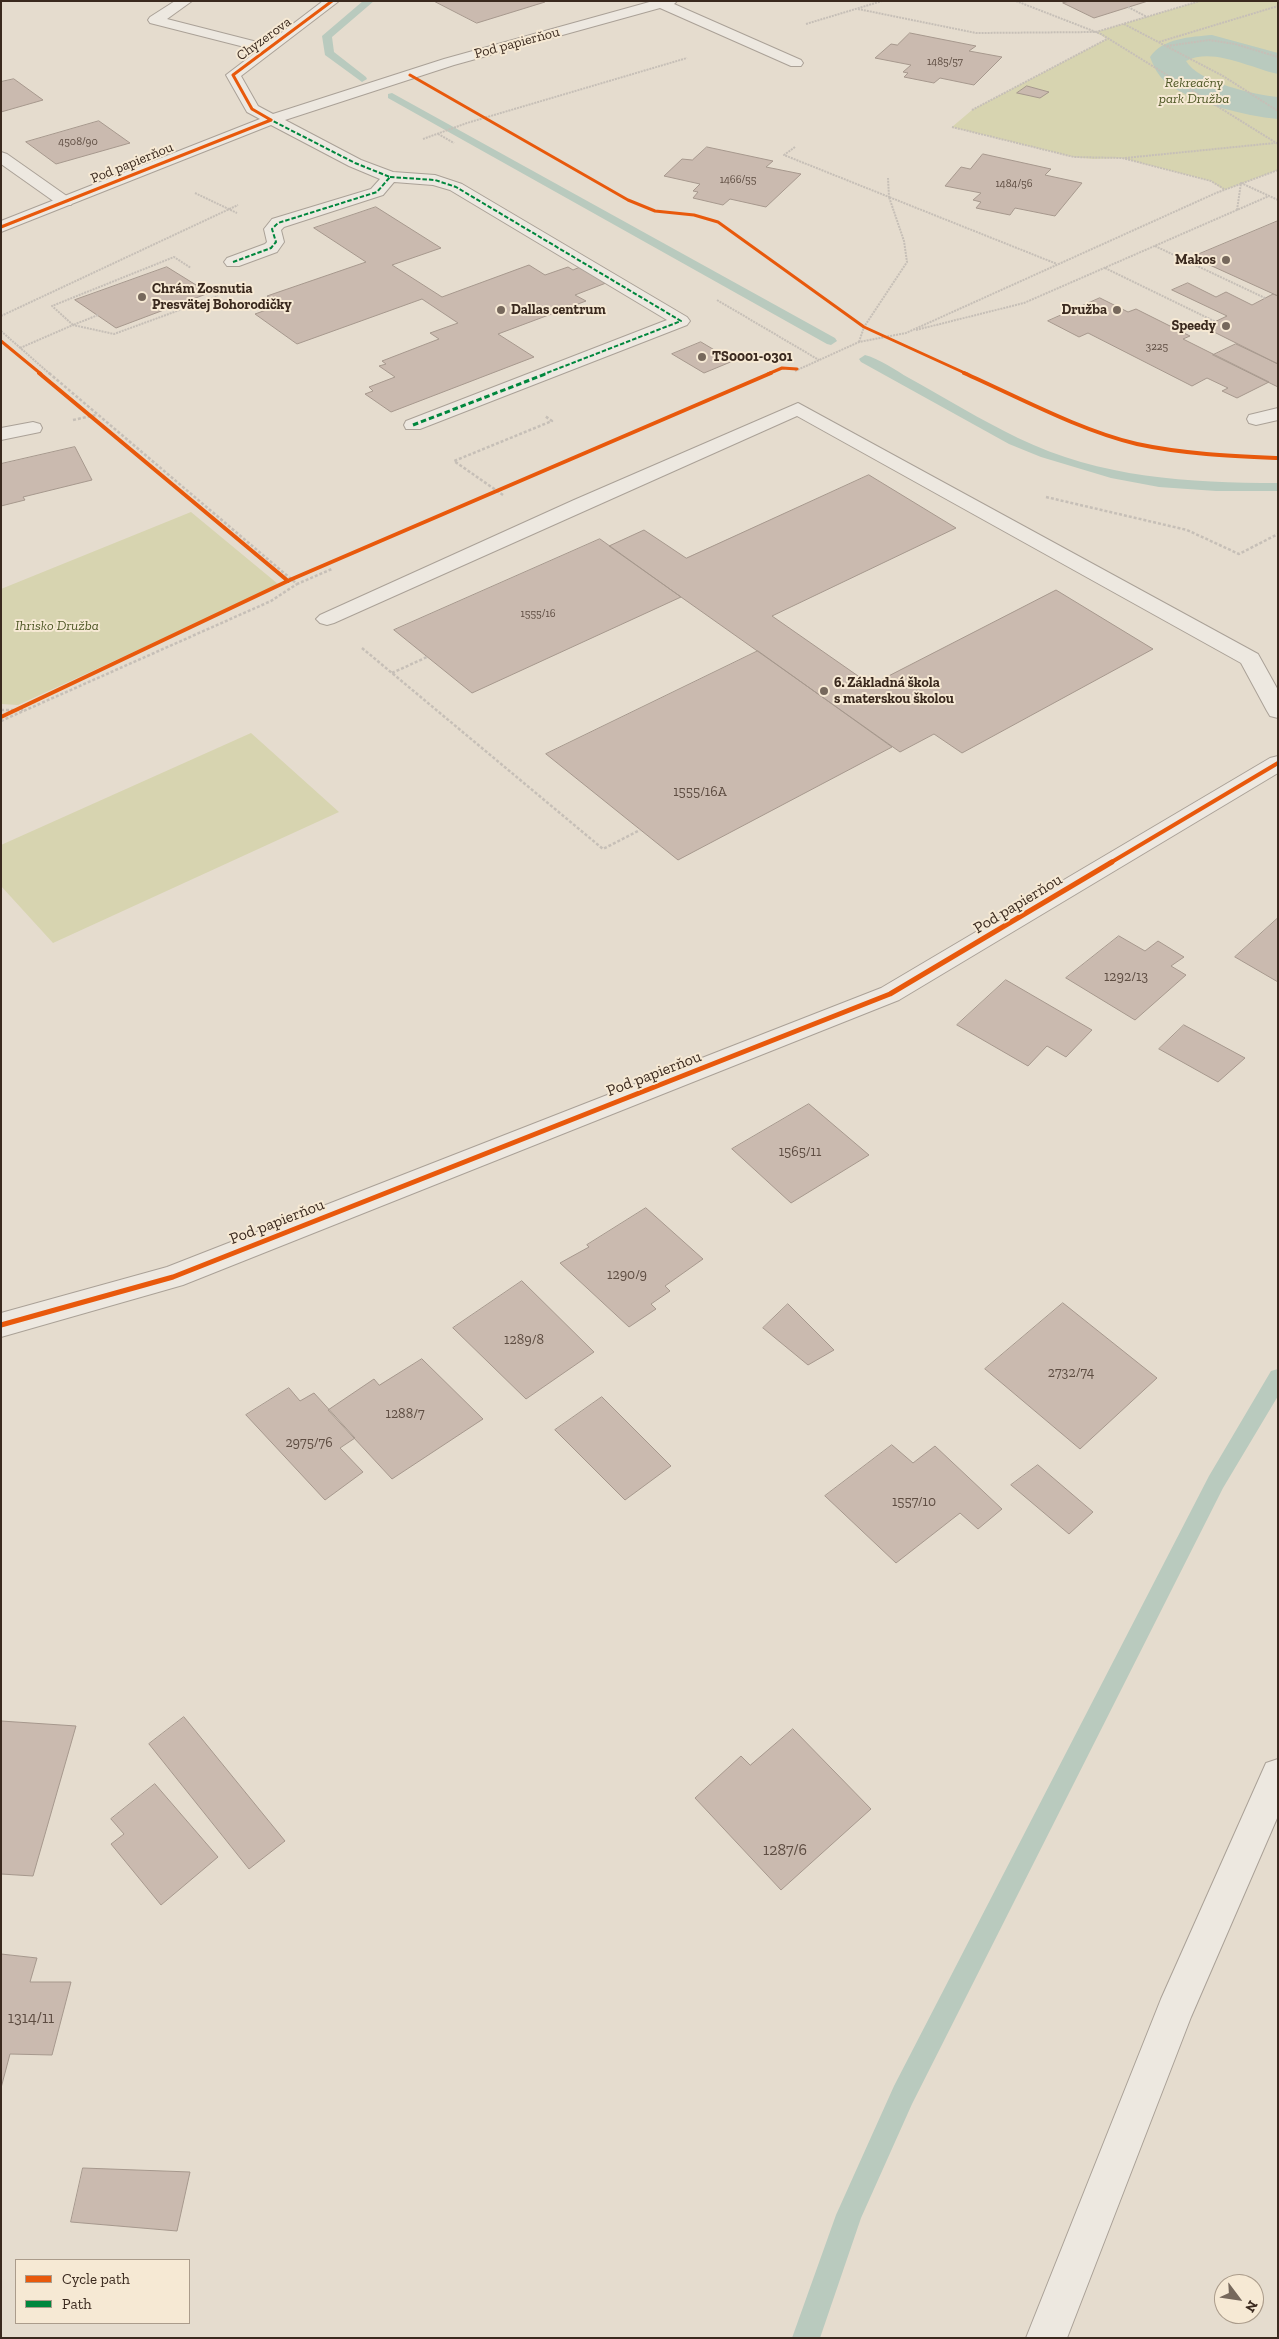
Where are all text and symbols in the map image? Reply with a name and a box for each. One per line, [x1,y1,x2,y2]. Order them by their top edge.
street label: Chyzerova [233,14,295,64]
street label: Pod papierňou [473,24,561,62]
house number: 1485/57 [927,55,963,69]
park label: Rekreačny park Družba [1159,75,1229,108]
house number: 4508/90 [58,135,98,149]
street label: Pod papierňou [88,139,176,187]
house number: 1466/55 [720,173,756,187]
house number: 1484/56 [995,177,1033,191]
place label: Makos [1175,252,1216,268]
marker: Makos [1220,254,1232,266]
place label: Chrám Zosnutia Presvätej Bohorodičky [152,281,292,314]
marker: Chrám Zosnutia Presvätej Bohorodičky [136,291,148,303]
place label: Dallas centrum [511,302,606,318]
place label: Družba [1061,302,1107,318]
marker: Dallas centrum [495,304,507,316]
marker: Družba [1111,304,1123,316]
place label: Speedy [1171,318,1216,334]
marker: Speedy [1220,320,1232,332]
house number: 3225 [1146,340,1168,354]
place label: TS0001-0301 [712,349,792,365]
marker: TS0001-0301 [696,351,708,363]
house number: 1555/16 [521,607,555,621]
park label: Ihrisko Družba [15,618,99,634]
place label: 6. Základná škola s materskou školou [834,675,954,708]
marker: 6. Základná škola s materskou školou [818,685,830,697]
house number: 1555/16A [673,784,727,800]
street label: Pod papierňou [970,870,1066,938]
house number: 1292/13 [1104,969,1148,985]
street label: Pod papierňou [604,1047,704,1101]
house number: 1565/11 [779,1144,821,1160]
street label: Pod papierňou [227,1195,327,1249]
house number: 1290/9 [607,1267,647,1283]
house number: 1289/8 [504,1332,544,1348]
house number: 2732/74 [1048,1365,1094,1381]
house number: 1288/7 [385,1406,425,1422]
house number: 2975/76 [285,1435,333,1451]
house number: 1557/10 [892,1494,936,1510]
house number: 1287/6 [763,1840,807,1860]
house number: 1314/11 [8,2008,54,2028]
legend [15,2259,190,2324]
text: Cycle path [62,2270,130,2288]
north arrow [1214,2274,1264,2324]
text: Path [62,2295,92,2313]
text: N [1241,2298,1261,2315]

